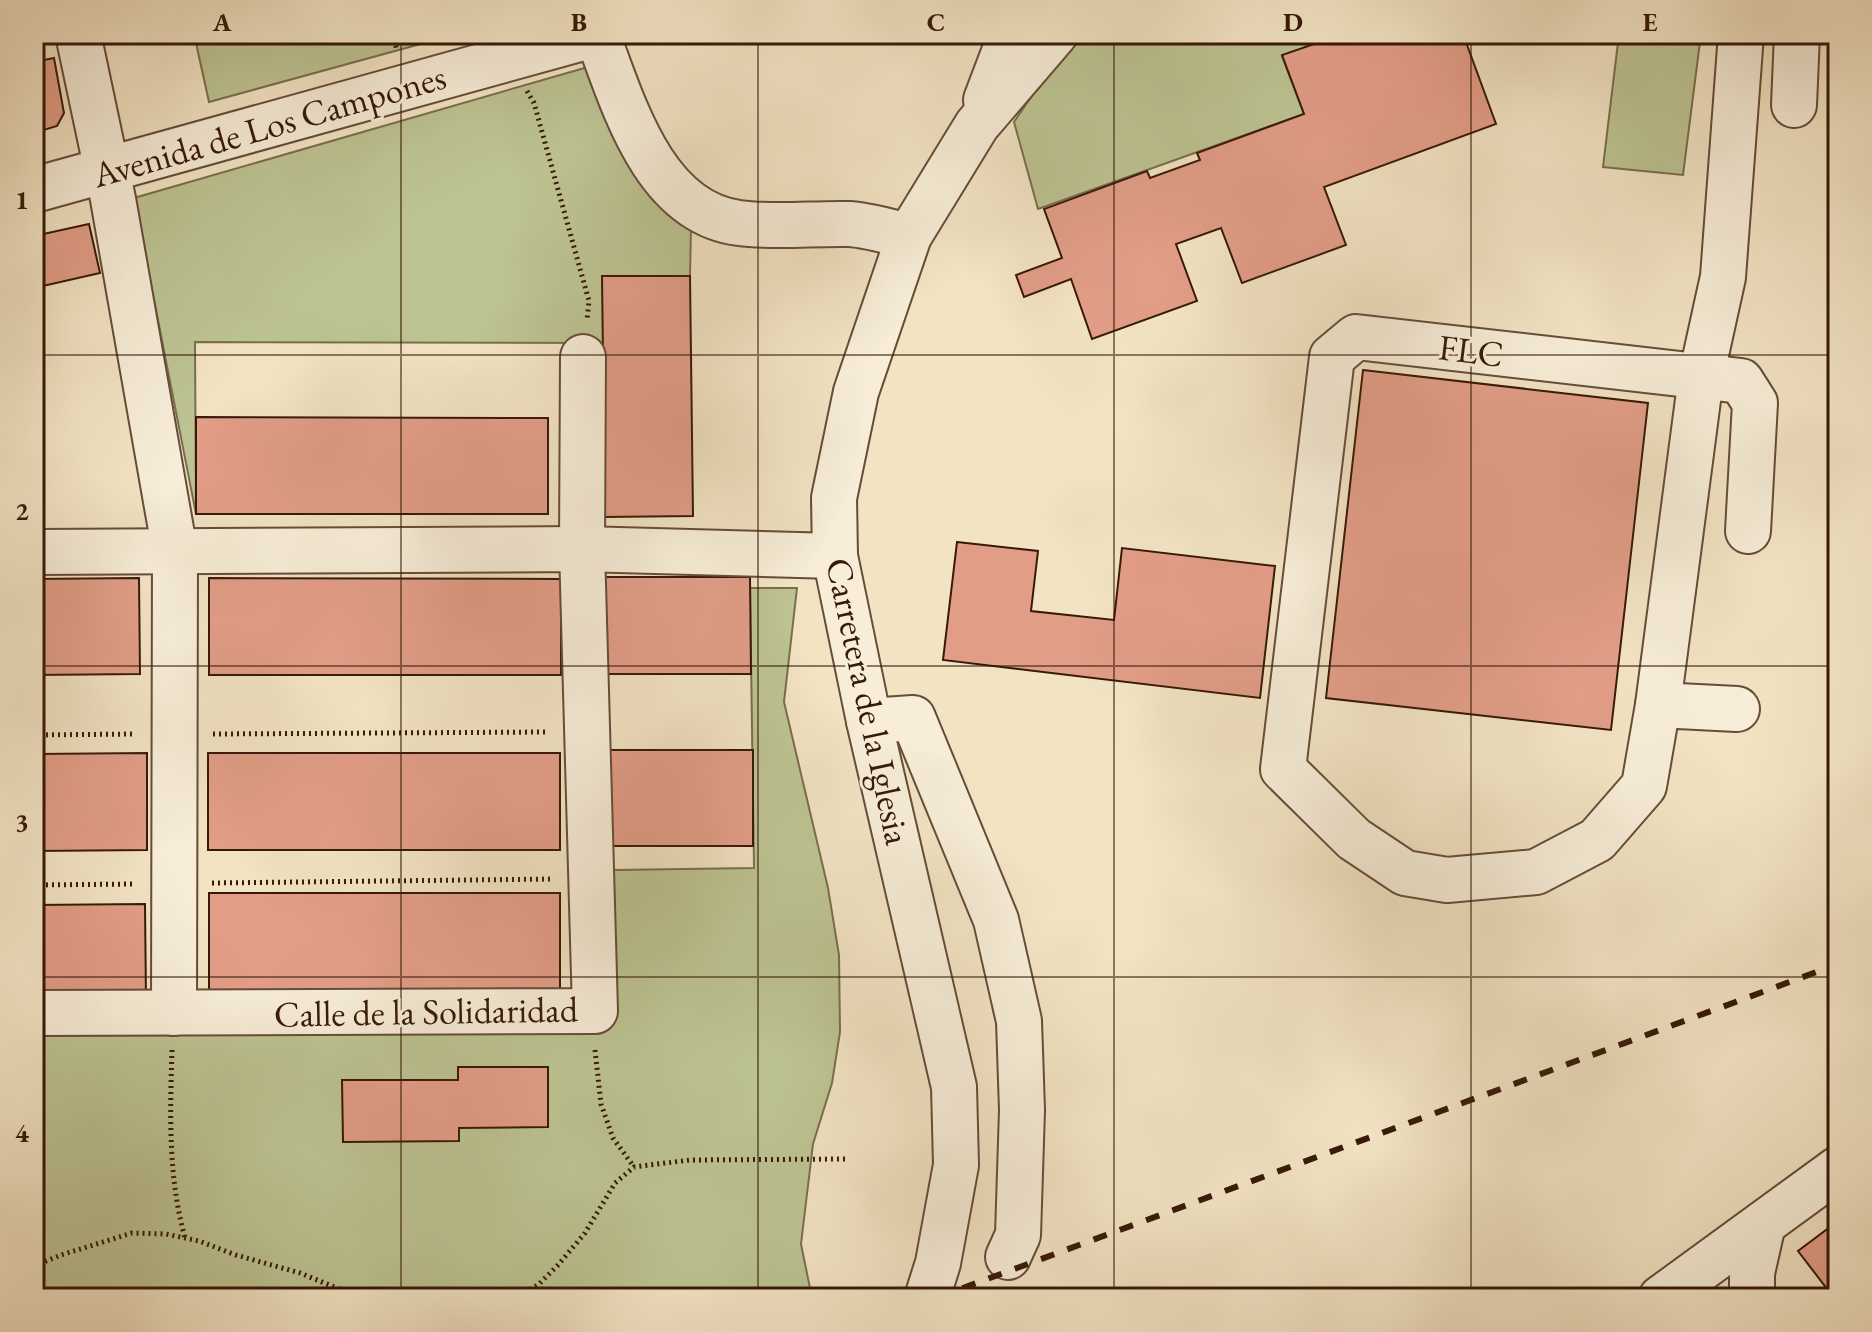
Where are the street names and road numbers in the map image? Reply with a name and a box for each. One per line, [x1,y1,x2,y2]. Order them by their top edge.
street label: Avenida de Los Campones [86,53,451,199]
street label: FLC [1436,323,1506,378]
street label: Carretera de la Iglesia [815,553,922,849]
street label: Calle de la Solidaridad [274,985,579,1038]

